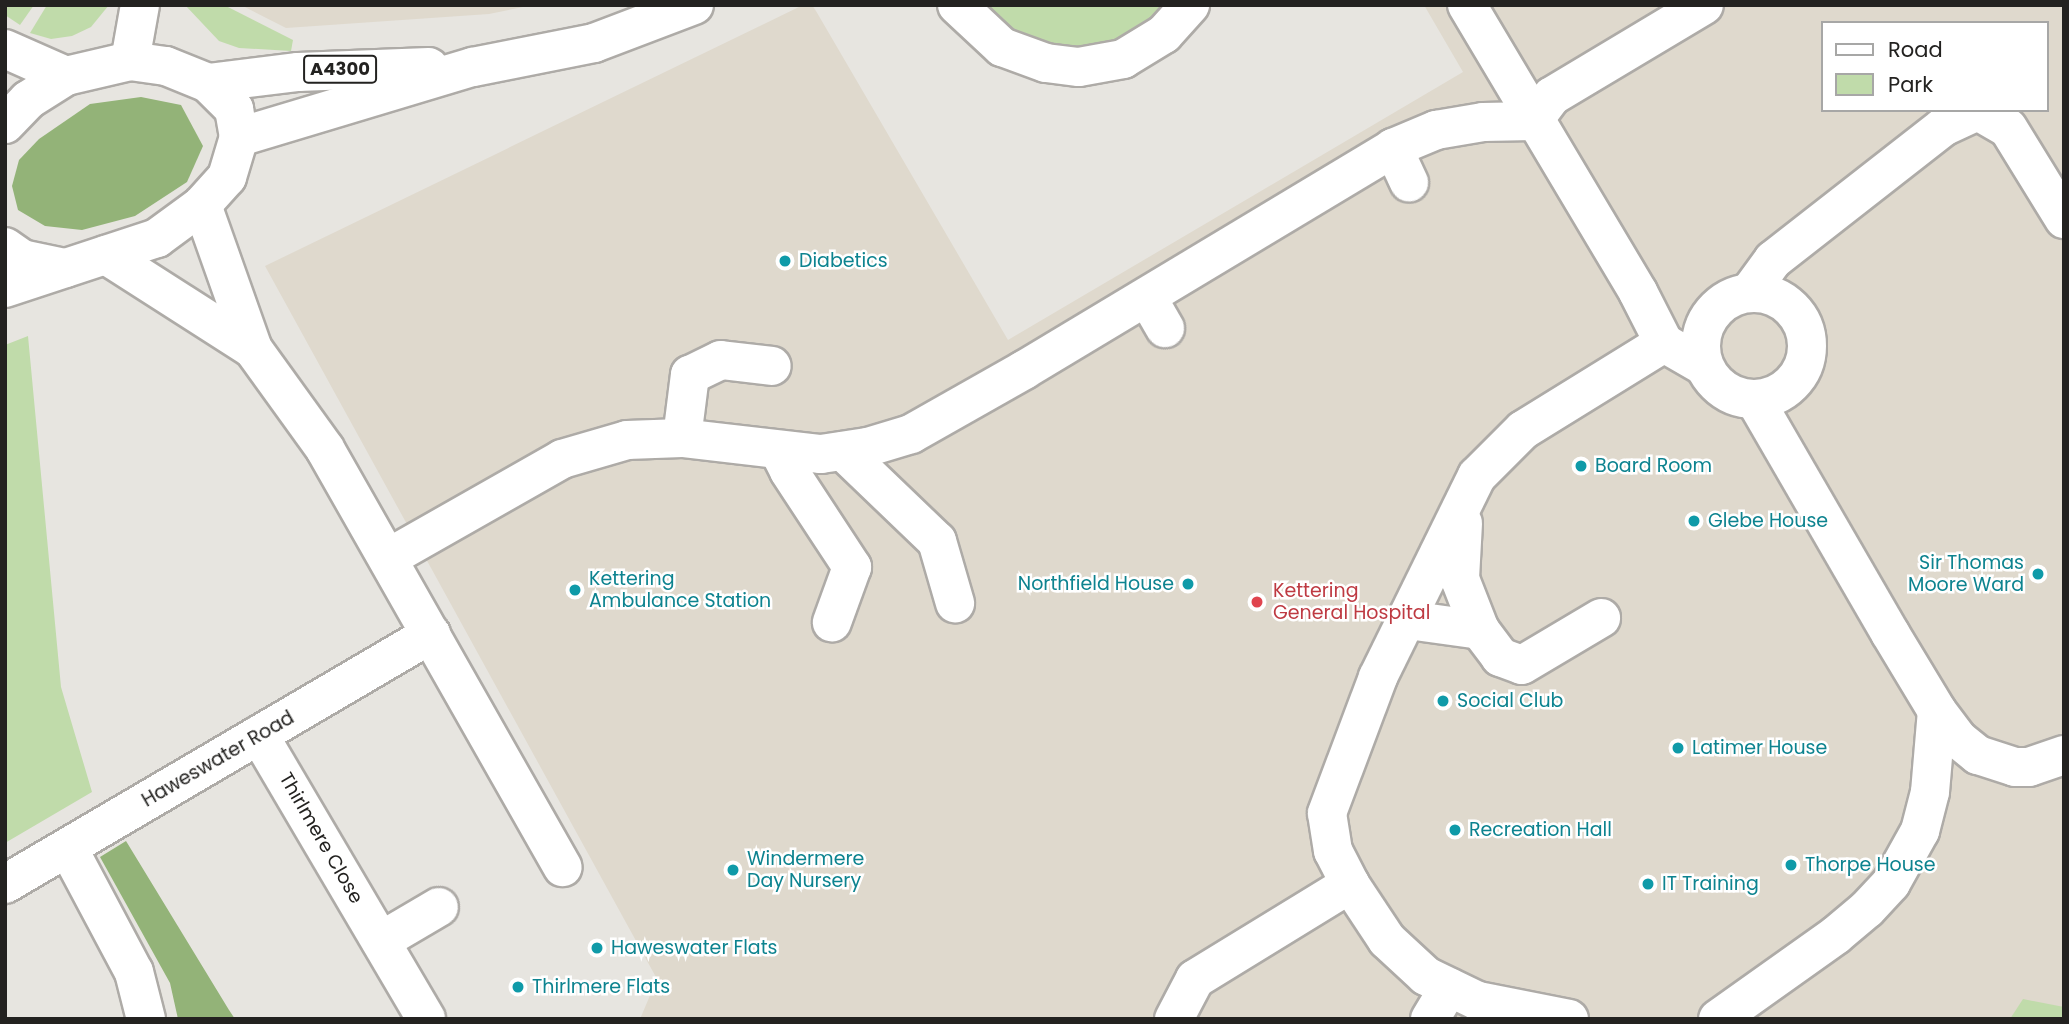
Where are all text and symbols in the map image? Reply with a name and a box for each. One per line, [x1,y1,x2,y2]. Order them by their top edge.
legend [1820,21,2048,112]
text: Road [1888,35,1943,64]
road number: A4300 [302,55,378,84]
text: Park [1888,70,1933,99]
place label: Diabetics [799,250,888,272]
marker: Diabetics [777,253,793,269]
place label: Board Room [1595,455,1712,477]
marker: Board Room [1573,458,1589,474]
place label: Glebe House [1708,510,1828,532]
marker: Glebe House [1686,513,1702,529]
place label: Sir Thomas Moore Ward [1908,552,2024,596]
marker: Sir Thomas Moore Ward [2030,566,2046,582]
place label: Kettering Ambulance Station [589,568,771,612]
place label: Northfield House [1018,573,1174,595]
marker: Northfield House [1180,576,1196,592]
place label: Kettering General Hospital [1273,580,1430,624]
marker: Kettering Ambulance Station [567,582,583,598]
marker: Kettering General Hospital [1247,592,1267,612]
place label: Social Club [1457,690,1563,712]
marker: Social Club [1435,693,1451,709]
street label: Haweswater Road [138,706,298,812]
place label: Latimer House [1692,737,1827,759]
marker: Latimer House [1670,740,1686,756]
street label: Thirlmere Close [274,768,368,908]
place label: Recreation Hall [1469,819,1612,841]
marker: Recreation Hall [1447,822,1463,838]
place label: Windermere Day Nursery [747,848,864,892]
place label: Thorpe House [1805,854,1936,876]
marker: Thorpe House [1783,857,1799,873]
marker: Windermere Day Nursery [725,862,741,878]
place label: IT Training [1662,873,1759,895]
marker: IT Training [1640,876,1656,892]
place label: Haweswater Flats [611,937,777,959]
marker: Haweswater Flats [589,940,605,956]
place label: Thirlmere Flats [532,976,670,998]
marker: Thirlmere Flats [510,979,526,995]

